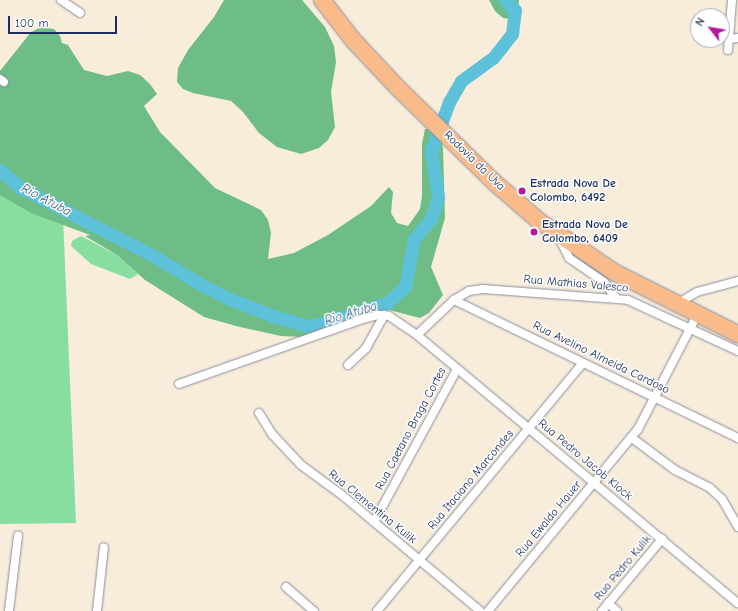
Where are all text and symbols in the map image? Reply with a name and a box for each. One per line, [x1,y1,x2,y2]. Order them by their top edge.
scale bar [10,8,119,34]
north arrow [690,8,730,48]
text: 100 m [15,16,48,30]
text: N [693,16,708,29]
street label: Rodovia da Uva [440,128,508,194]
place label: Estrada Nova De Colombo, 6492 [530,177,616,205]
water label: Rio Atuba [18,180,74,220]
marker: Estrada Nova De Colombo, 6492 [517,186,527,196]
place label: Estrada Nova De Colombo, 6409 [542,218,628,246]
marker: Estrada Nova De Colombo, 6409 [529,227,539,237]
street label: Rua Mathias Valesco [523,272,629,296]
water label: Rio Atuba [323,299,379,329]
street label: Rua Avelino Almeida Cardoso [530,319,672,397]
street label: Rua Caetano Braga Cortes [373,365,449,493]
street label: Rua Pedro Jacob Klock [535,416,635,504]
street label: Rua Itaciano Marcondes [425,427,517,533]
street label: Rua Clementina Kulik [325,467,419,547]
street label: Rua Ewaldo Hauer [513,478,585,560]
street label: Rua Pedro Kulik [591,532,655,604]

